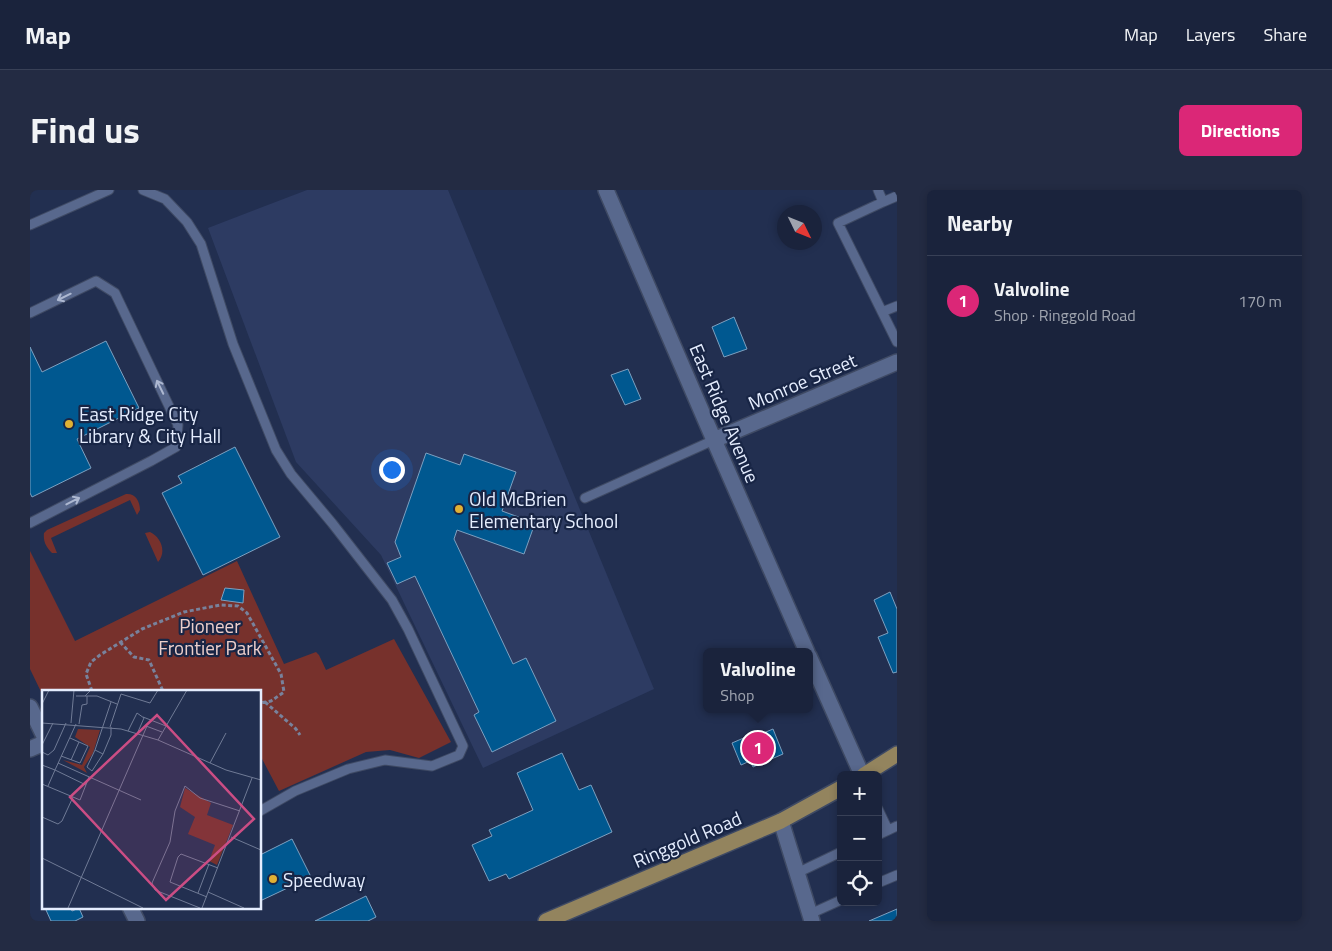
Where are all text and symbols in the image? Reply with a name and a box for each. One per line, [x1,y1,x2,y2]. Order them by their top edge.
text: Map [25,17,71,53]
text: Map [1124,21,1158,48]
text: Layers [1186,21,1235,48]
text: Share [1263,21,1307,48]
text: Find us [30,103,140,157]
button: Directions [1179,105,1302,156]
north arrow [777,205,822,250]
text: Nearby [947,207,1012,239]
text: Valvoline [994,274,1070,303]
text: 1 [959,289,967,313]
text: 170 m [1238,289,1282,313]
one-way arrow [57,292,72,302]
text: Shop · Ringgold Road [994,303,1136,327]
street label: East Ridge Avenue [683,339,767,487]
street label: Monroe Street [743,345,861,417]
one-way arrow [155,380,164,395]
place label: East Ridge City Library & City Hall [79,399,221,450]
marker: East Ridge City Library & City Hall [63,418,75,430]
your location [379,457,405,483]
place label: Old McBrien Elementary School [469,484,618,535]
one-way arrow [66,496,81,506]
marker: Old McBrien Elementary School [453,503,465,515]
park label: Pioneer Frontier Park [158,611,262,662]
popup [703,648,813,713]
text: Valvoline [720,654,796,683]
text: Shop [720,683,754,707]
inset map [42,690,261,908]
pin: 1 [742,729,774,767]
map controls [837,771,882,906]
button: + [837,771,882,816]
street label: Ringgold Road [628,803,746,875]
button: − [837,816,882,861]
button: locate [837,861,882,906]
place label: Speedway [283,865,366,894]
marker: Speedway [267,873,279,885]

